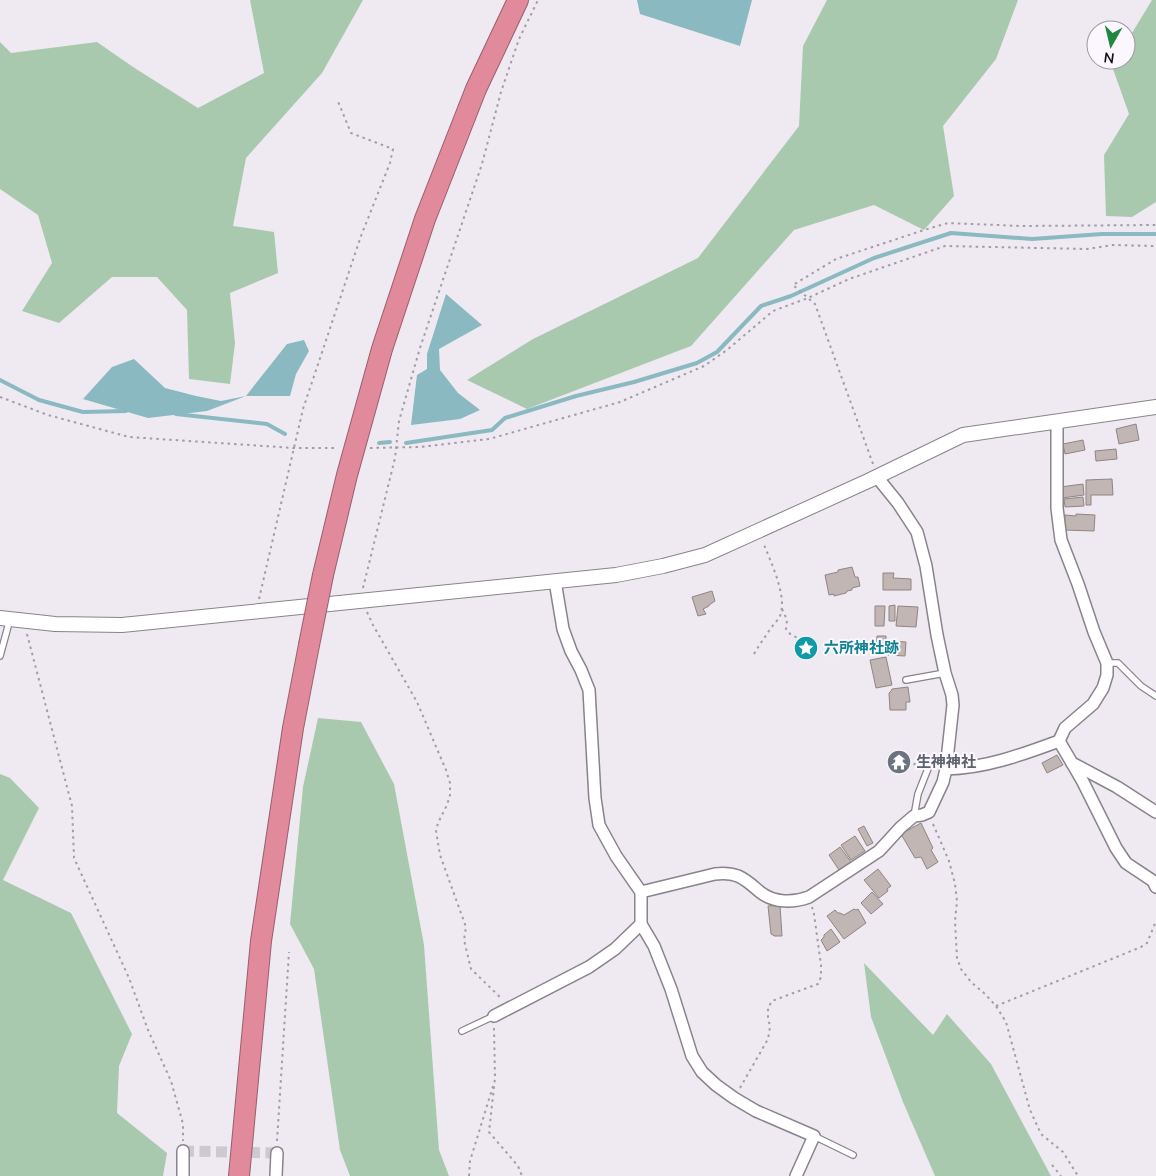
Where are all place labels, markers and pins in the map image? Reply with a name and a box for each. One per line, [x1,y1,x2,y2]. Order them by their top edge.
place icon: 六所神社跡 [793,635,819,661]
place label: 六所神社跡 [824,638,899,657]
temple icon: 生神神社 [886,749,912,775]
place label: 生神神社 [916,752,976,771]

